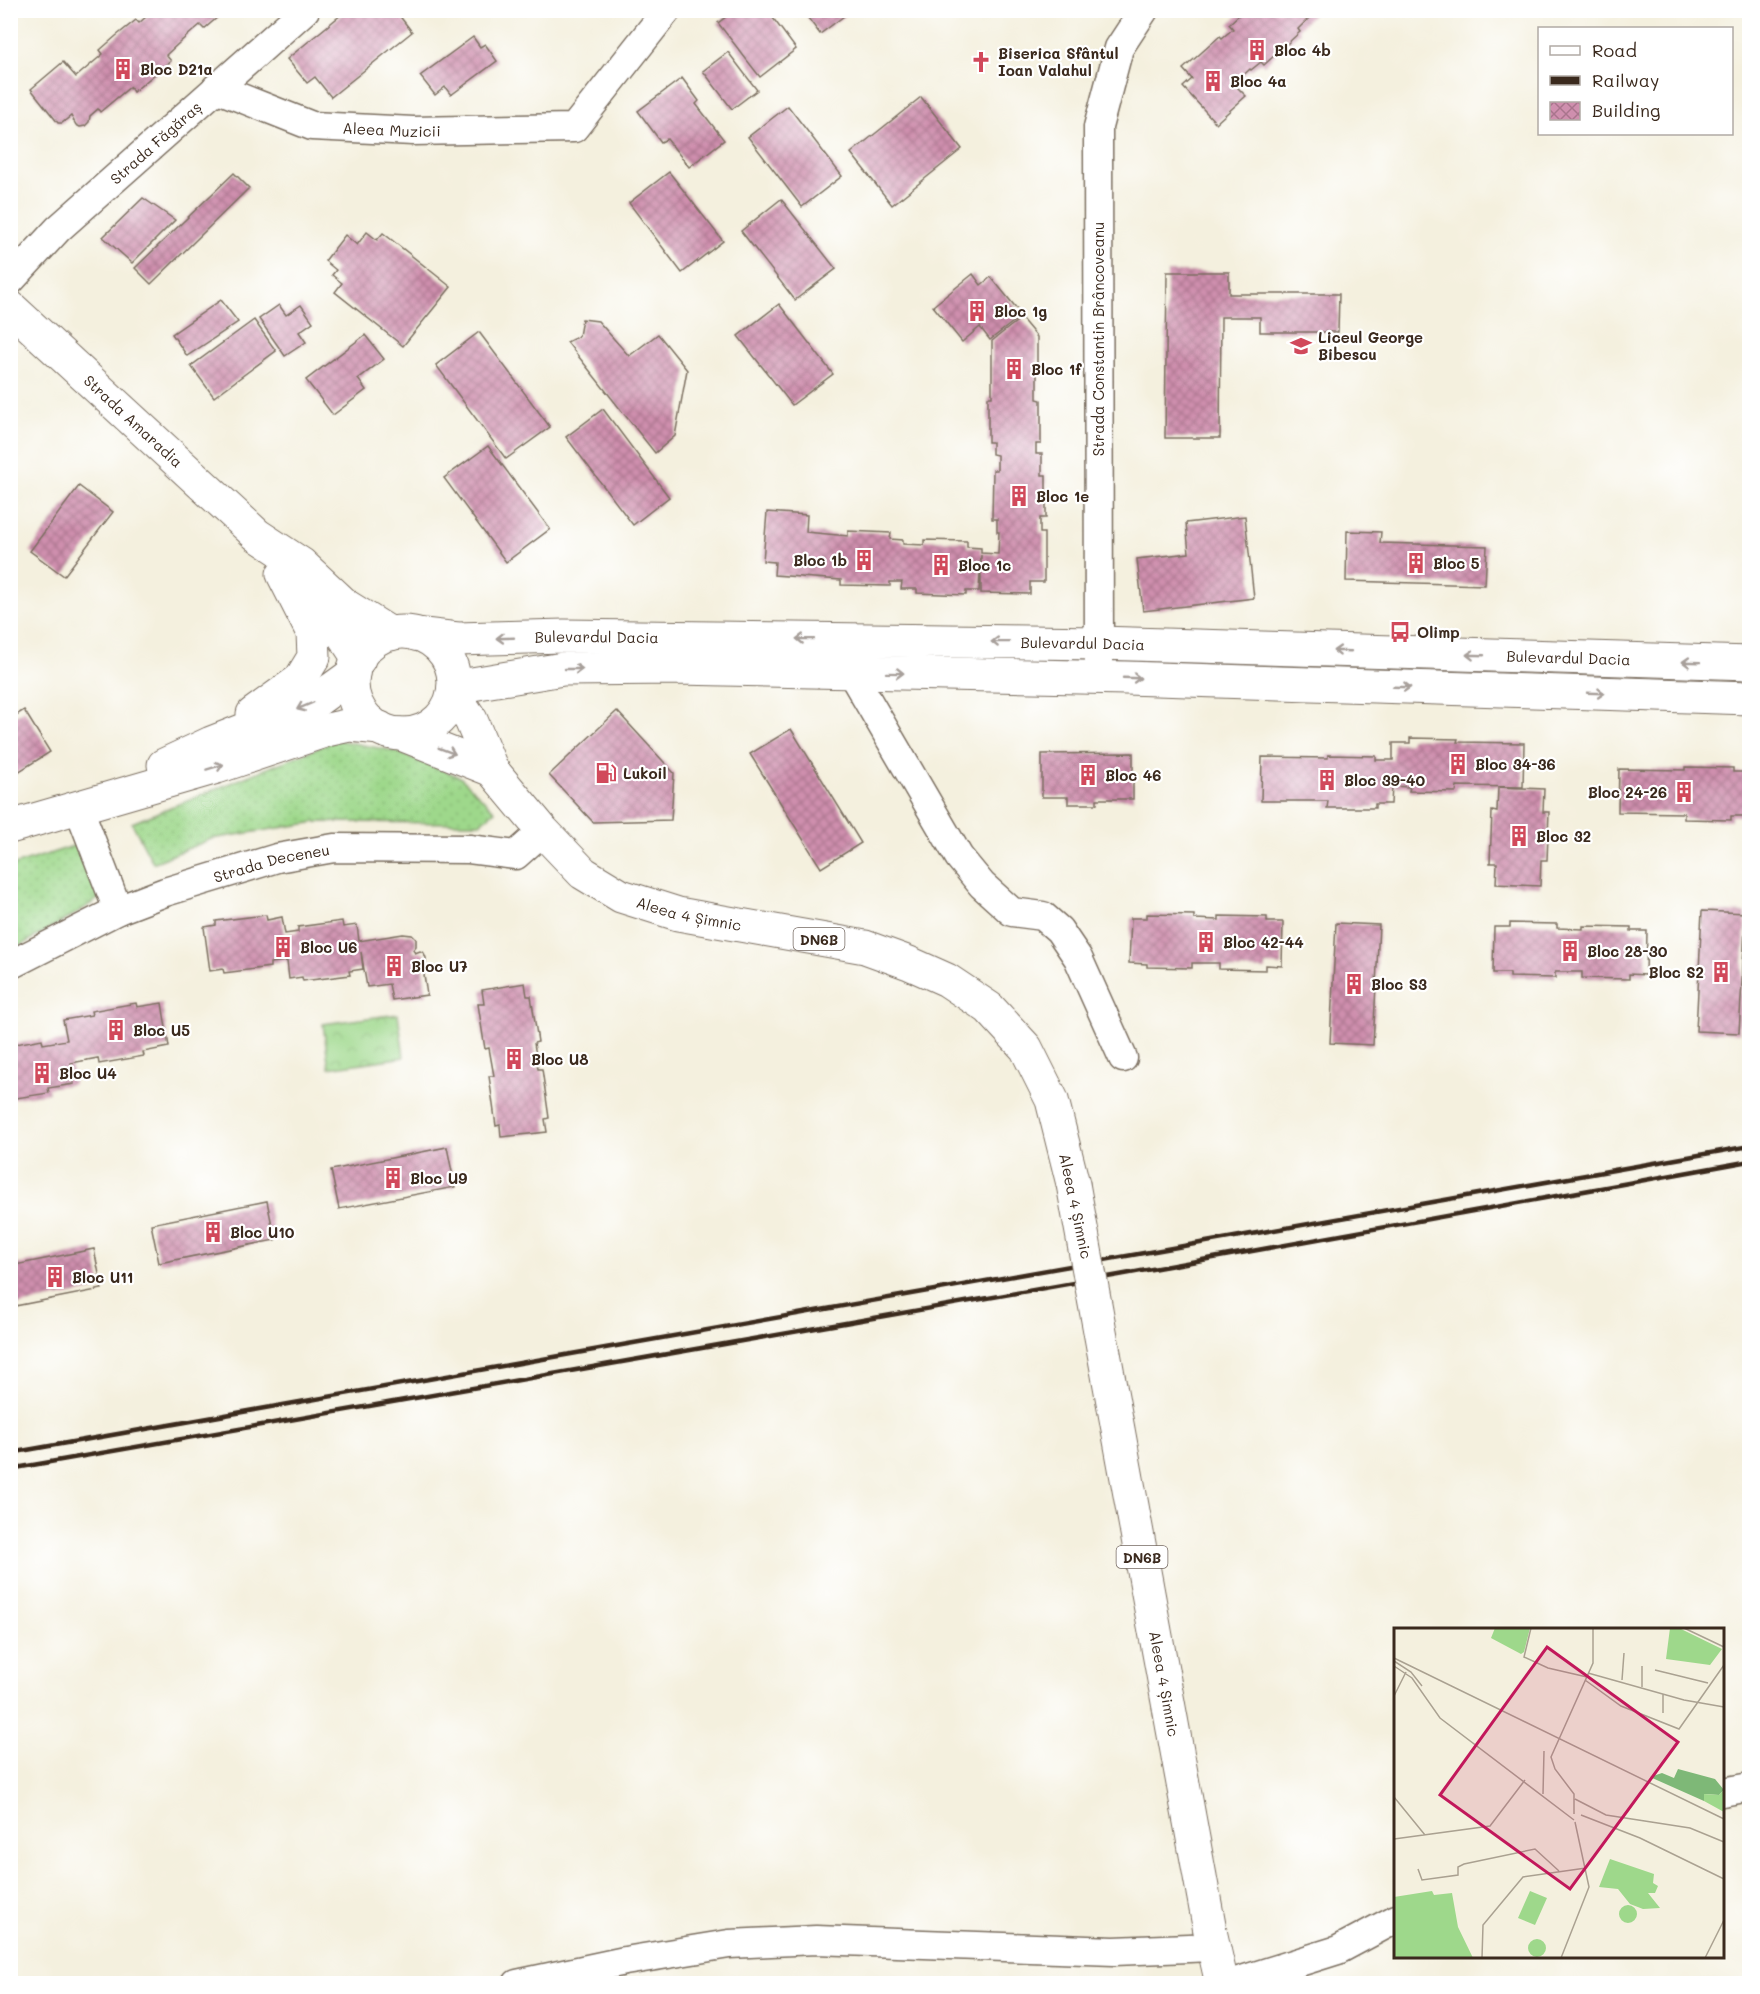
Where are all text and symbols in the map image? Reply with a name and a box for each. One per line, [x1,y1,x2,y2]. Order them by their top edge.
legend [1538,27,1733,135]
building icon: Bloc 4b [1245,38,1269,62]
text: Road [1592,38,1637,62]
place label: Bloc 4b [1274,40,1331,60]
place label: Biserica Sfântul Ioan Valahul [998,43,1118,80]
church icon: Biserica Sfântul Ioan Valahul [969,50,993,74]
building icon: Bloc D21a [111,57,135,81]
place label: Bloc D21a [140,59,213,79]
text: Railway [1592,68,1659,92]
building icon: Bloc 4a [1201,69,1225,93]
place label: Bloc 4a [1230,71,1286,91]
street label: Strada Făgăraș [106,97,206,188]
text: Building [1592,98,1660,122]
street label: Aleea Muzicii [342,118,441,141]
street label: Strada Constantin Brâncoveanu [1088,222,1108,456]
building icon: Bloc 1g [965,299,989,323]
place label: Bloc 1g [994,301,1047,321]
place label: Liceul George Bibescu [1318,327,1423,364]
school or university icon: Liceul George Bibescu [1289,334,1313,358]
building icon: Bloc 1f [1002,357,1026,381]
place label: Bloc 1f [1031,359,1082,379]
street label: Strada Amaradia [80,370,187,472]
building icon: Bloc 1e [1007,484,1031,508]
place label: Bloc 1e [1036,486,1089,506]
building icon: Bloc 1b [852,548,876,572]
place label: Bloc 1b [793,550,847,570]
building icon: Bloc 5 [1404,551,1428,575]
building icon: Bloc 1c [929,553,953,577]
place label: Bloc 5 [1433,553,1480,573]
place label: Bloc 1c [958,555,1011,575]
bus stop icon: Olimp [1388,620,1412,644]
place label: Olimp [1417,622,1460,642]
street label: Bulevardul Dacia [534,626,659,647]
one-way arrow [496,632,516,644]
street label: Bulevardul Dacia [1020,632,1145,654]
one-way arrow [796,633,816,645]
one-way arrow [991,636,1011,648]
one-way arrow [1332,645,1352,656]
street label: Bulevardul Dacia [1506,646,1631,669]
one-way arrow [1466,649,1486,660]
one-way arrow [1682,656,1702,667]
one-way arrow [564,663,584,675]
one-way arrow [885,667,905,679]
one-way arrow [1122,673,1142,684]
one-way arrow [1391,681,1411,693]
one-way arrow [1586,688,1606,699]
one-way arrow [296,701,314,712]
one-way arrow [437,746,456,757]
building icon: Bloc 34-36 [1446,752,1470,776]
place label: Bloc 34-36 [1475,754,1556,774]
one-way arrow [206,761,225,772]
fuel station icon: Lukoil [594,761,618,785]
place label: Lukoil [623,763,667,783]
building icon: Bloc 46 [1076,763,1100,787]
place label: Bloc 46 [1105,765,1161,785]
building icon: Bloc 39-40 [1315,768,1339,792]
place label: Bloc 39-40 [1344,770,1425,790]
building icon: Bloc 24-26 [1672,780,1696,804]
place label: Bloc 24-26 [1588,782,1667,802]
building icon: Bloc 32 [1507,824,1531,848]
place label: Bloc 32 [1536,826,1591,846]
street label: Strada Deceneu [211,839,331,887]
street label: Aleea 4 Șimnic [634,892,743,935]
road number: DN6B [794,928,844,950]
building icon: Bloc 42-44 [1194,930,1218,954]
place label: Bloc 42-44 [1223,932,1304,952]
building icon: Bloc U6 [271,935,295,959]
place label: Bloc U6 [300,937,357,957]
building icon: Bloc 28-30 [1558,939,1582,963]
place label: Bloc 28-30 [1587,941,1668,961]
building icon: Bloc U7 [382,954,406,978]
place label: Bloc U7 [411,956,468,976]
building icon: Bloc S2 [1709,960,1733,984]
place label: Bloc S2 [1649,962,1704,982]
building icon: Bloc S3 [1342,972,1366,996]
place label: Bloc S3 [1371,974,1427,994]
building icon: Bloc U5 [104,1018,128,1042]
place label: Bloc U5 [133,1020,190,1040]
building icon: Bloc U8 [502,1047,526,1071]
place label: Bloc U8 [531,1049,589,1069]
building icon: Bloc U4 [30,1061,54,1085]
place label: Bloc U4 [59,1063,117,1083]
street label: Aleea 4 Șimnic [1054,1151,1097,1261]
building icon: Bloc U9 [381,1166,405,1190]
place label: Bloc U9 [410,1168,467,1188]
building icon: Bloc U10 [201,1220,225,1244]
place label: Bloc U10 [230,1222,295,1242]
building icon: Bloc U11 [43,1265,67,1289]
place label: Bloc U11 [72,1267,134,1287]
road number: DN6B [1116,1546,1168,1568]
inset map [1394,1628,1724,1958]
street label: Aleea 4 Șimnic [1145,1629,1184,1738]

